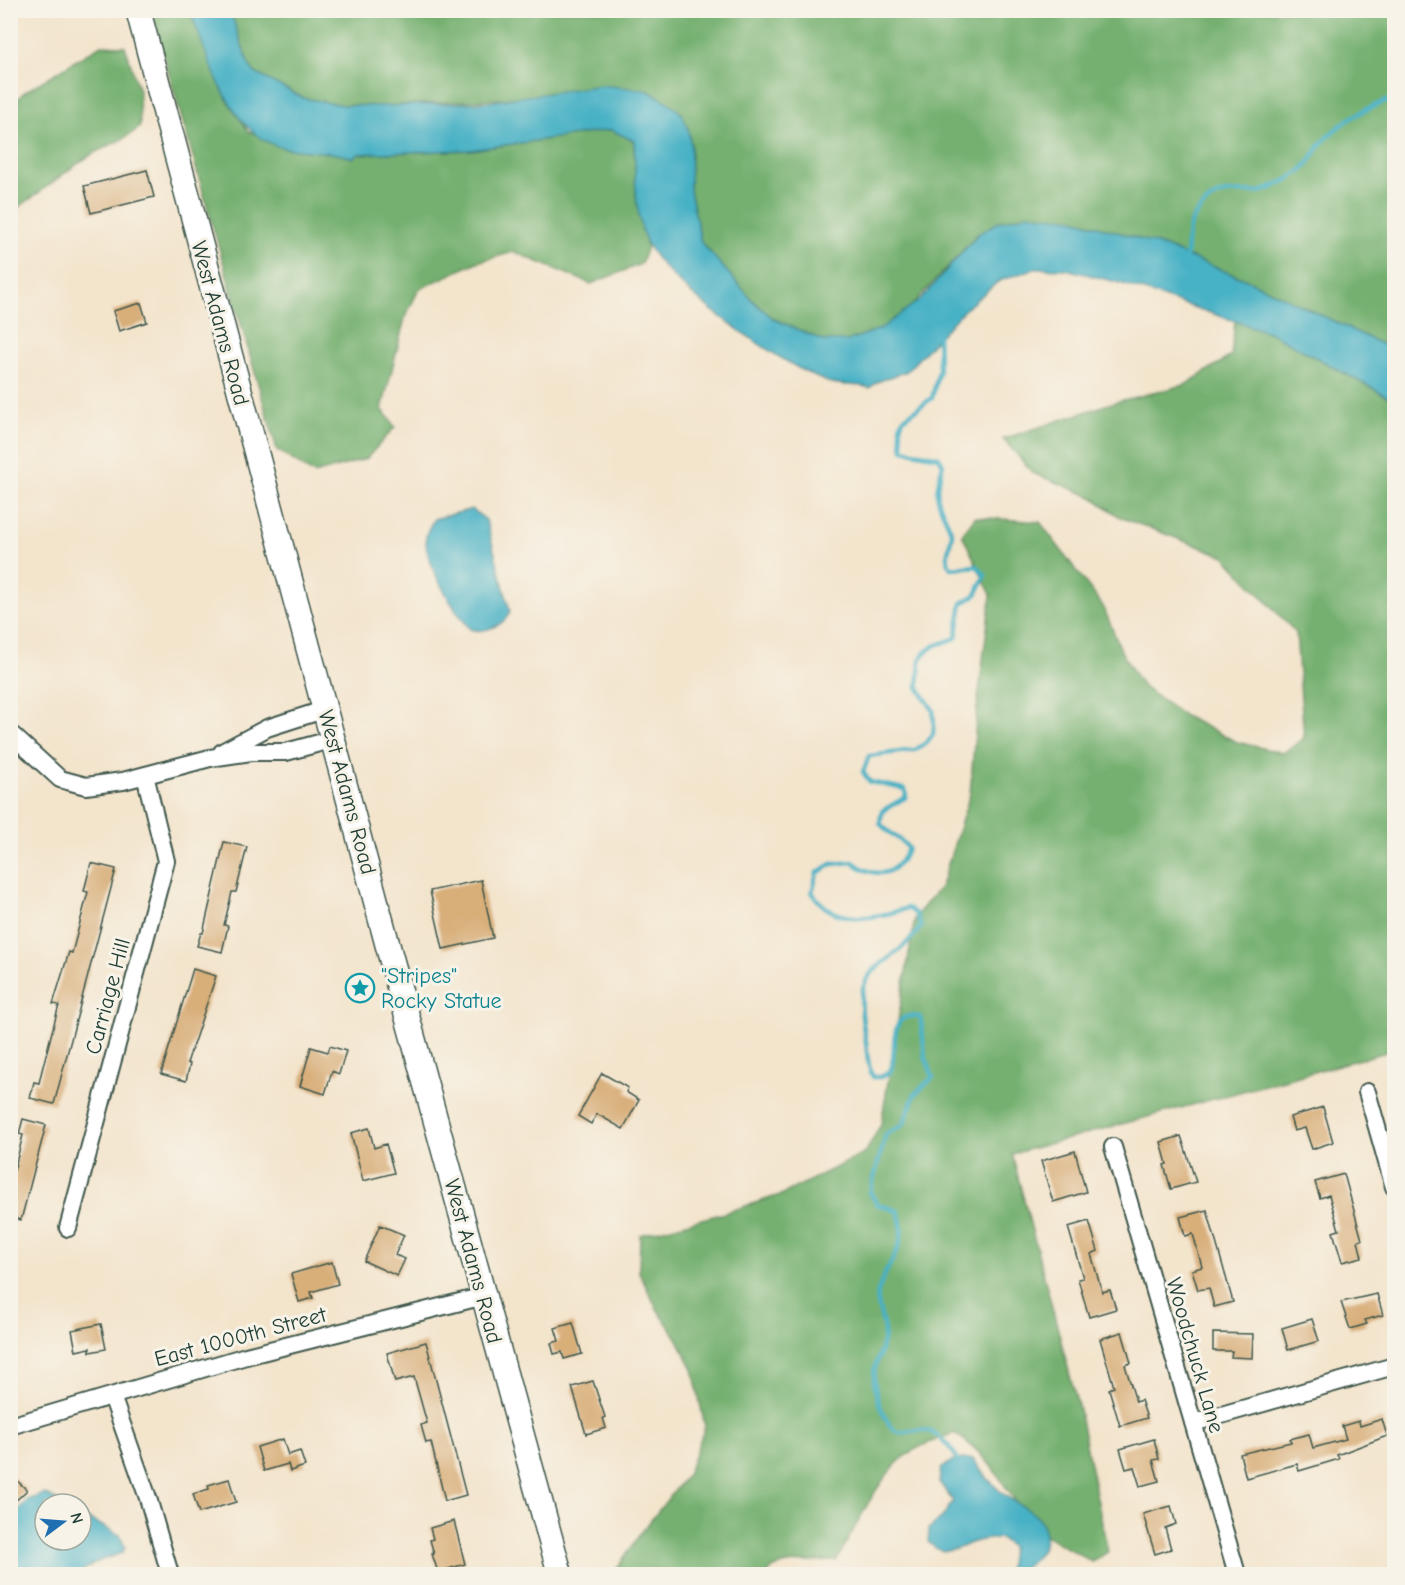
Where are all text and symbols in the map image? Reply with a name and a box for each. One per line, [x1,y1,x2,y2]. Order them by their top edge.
street label: West Adams Road [186,238,255,408]
street label: West Adams Road [313,707,382,877]
street label: Carriage Hill [80,935,136,1057]
place label: "Stripes" Rocky Statue [381,963,502,1014]
place icon: "Stripes" Rocky Statue [344,972,376,1004]
street label: West Adams Road [439,1176,508,1346]
street label: Woodchuck Lane [1160,1275,1230,1436]
street label: East 1000th Street [151,1301,330,1372]
north arrow [33,1492,93,1552]
text: N [66,1511,87,1526]

